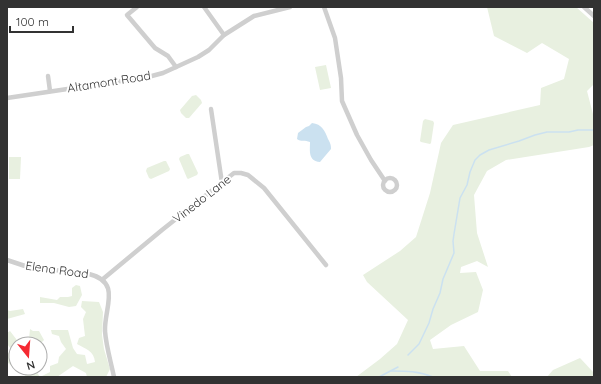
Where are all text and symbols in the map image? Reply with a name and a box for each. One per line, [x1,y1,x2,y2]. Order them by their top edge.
scale bar [10,8,73,34]
text: 100 m [16,14,49,29]
street label: Altamont Road [66,68,152,95]
street label: Vinedo Lane [170,171,234,226]
street label: Elena Road [25,258,90,281]
north arrow [8,336,48,376]
text: N [25,358,37,373]

